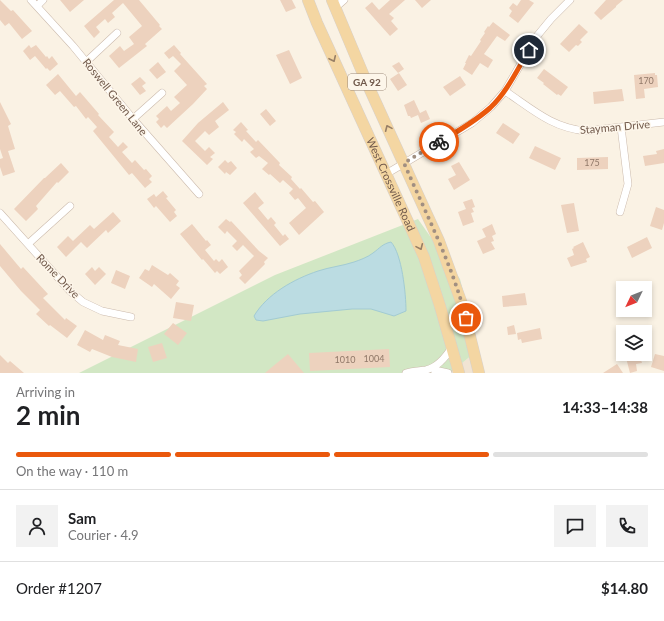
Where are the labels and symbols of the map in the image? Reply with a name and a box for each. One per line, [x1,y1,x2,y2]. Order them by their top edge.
pin [512,33,546,67]
one-way arrow [328,54,336,62]
street label: Roswell Green Lane [80,56,151,138]
road number: GA 92 [348,74,386,90]
house number: 170 [638,75,654,86]
street label: Stayman Drive [579,117,651,136]
courier [419,122,459,162]
one-way arrow [384,124,392,131]
street label: West Crossville Road [364,135,418,233]
house number: 175 [584,157,600,168]
one-way arrow [415,243,423,251]
street label: Rome Drive [34,251,83,301]
north arrow [616,281,652,317]
pin [449,301,483,335]
house number: 1004 [364,353,384,364]
house number: 1010 [335,354,355,365]

